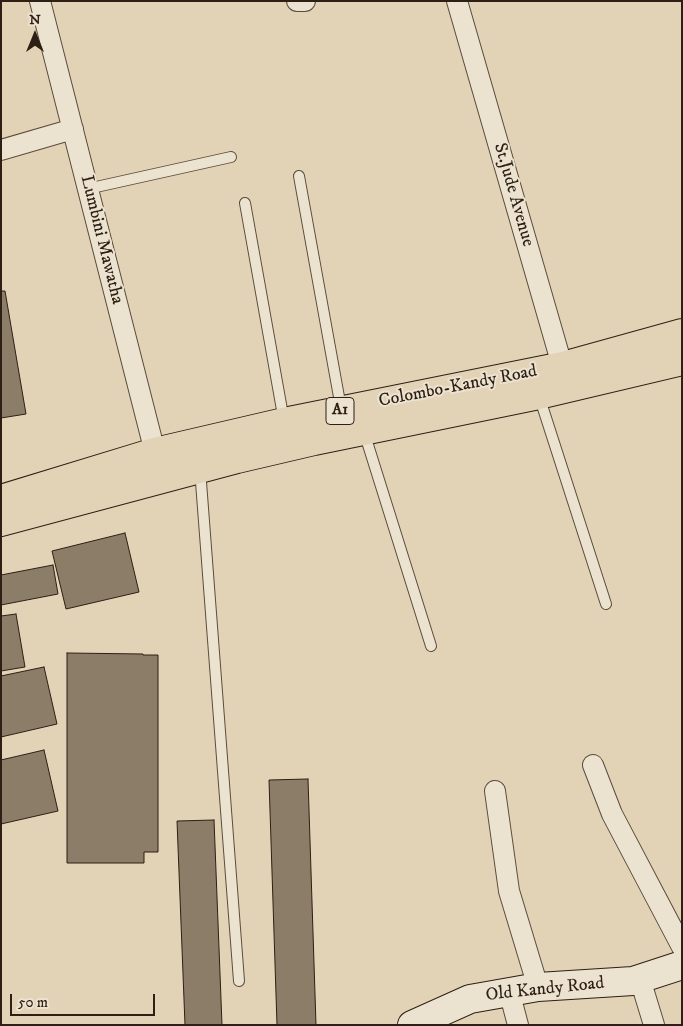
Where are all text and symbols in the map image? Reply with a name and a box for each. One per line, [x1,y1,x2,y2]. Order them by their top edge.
north arrow [10,10,60,60]
text: N [29,11,41,29]
street label: St.Jude Avenue [488,141,538,249]
street label: Lumbini Mawatha [75,173,127,307]
street label: Colombo-Kandy Road [377,361,539,413]
road number: A1 [326,398,354,424]
street label: Old Kandy Road [485,973,605,1007]
scale bar [12,984,158,1016]
text: 50 m [18,993,48,1012]

